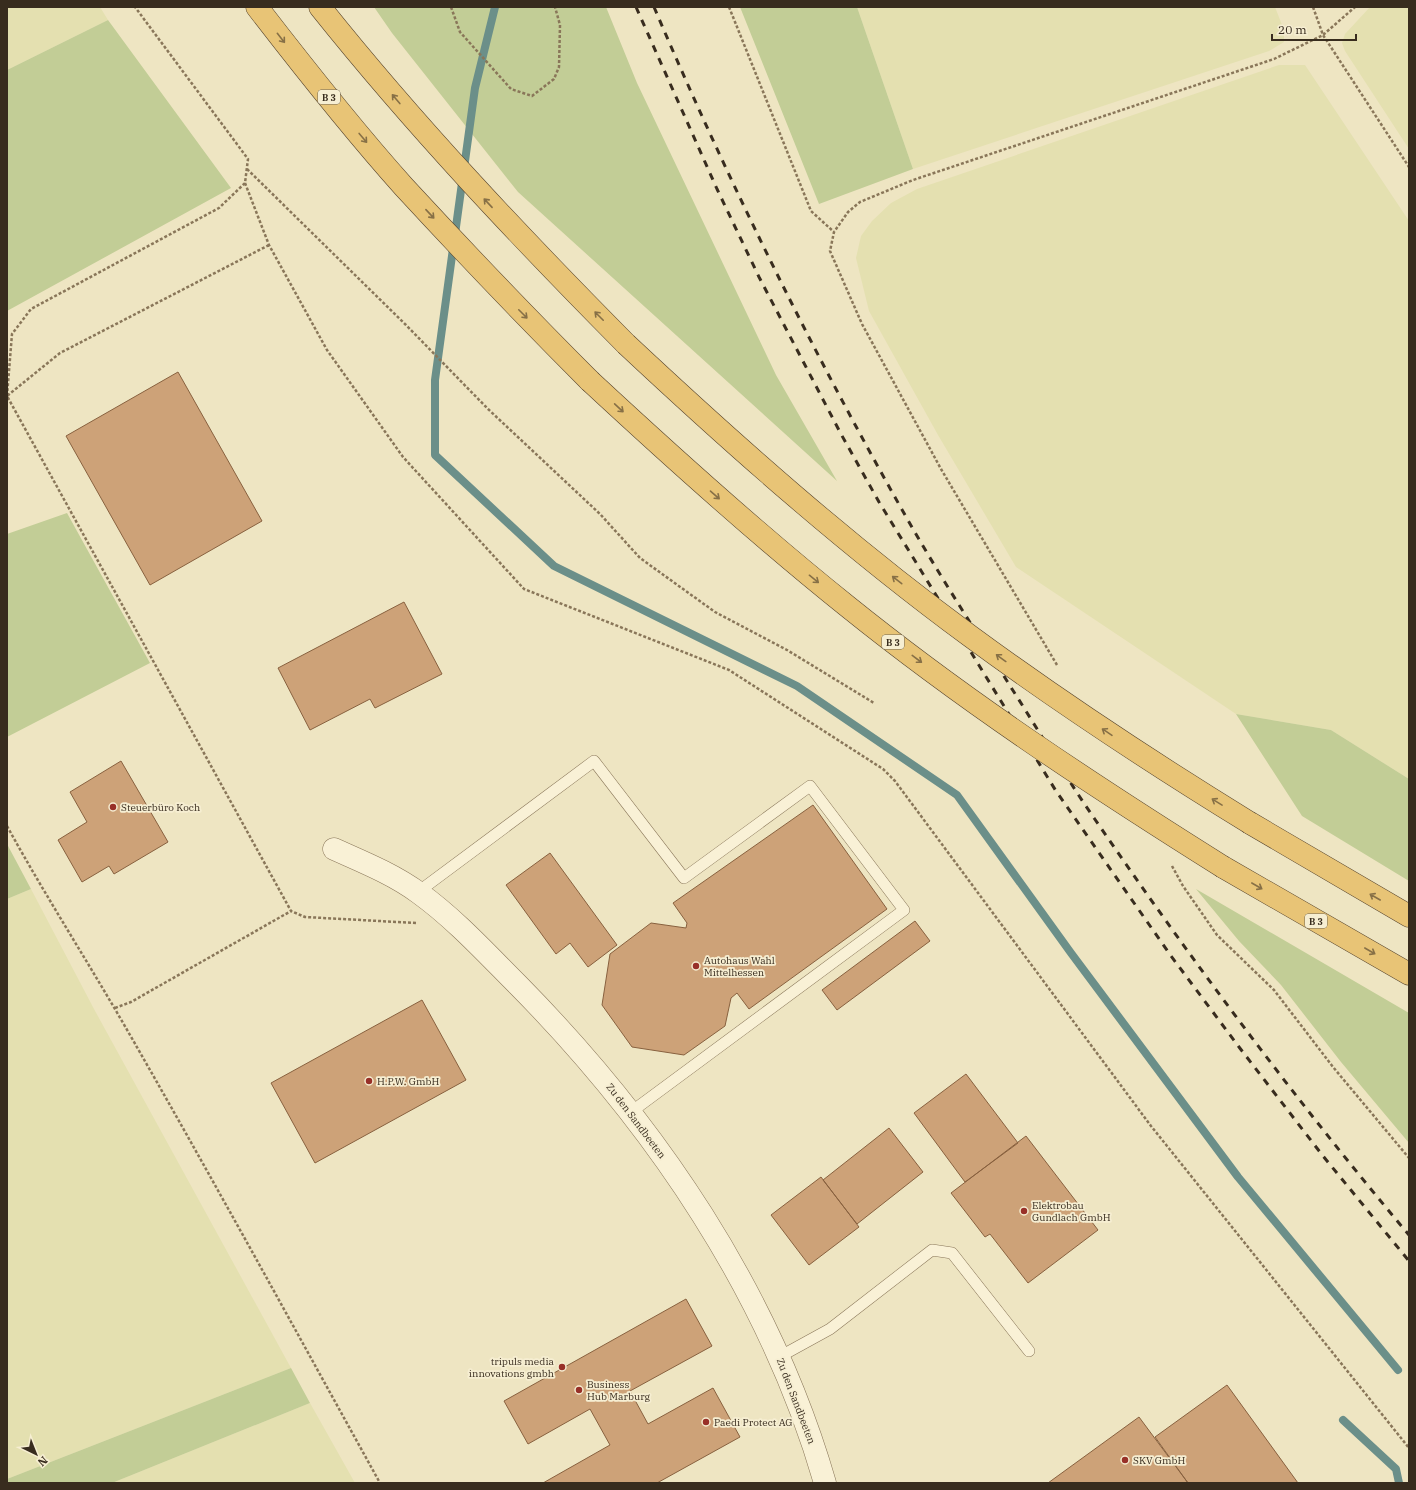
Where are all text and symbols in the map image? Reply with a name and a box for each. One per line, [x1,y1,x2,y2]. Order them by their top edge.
scale bar [1272,16,1356,42]
text: 20 m [1278,22,1307,37]
one-way arrow [276,32,285,43]
road number: B 3 [318,90,340,104]
one-way arrow [392,94,401,105]
one-way arrow [359,133,368,143]
one-way arrow [484,198,493,208]
one-way arrow [425,209,434,219]
one-way arrow [518,309,528,319]
one-way arrow [594,311,604,321]
one-way arrow [614,403,624,413]
one-way arrow [710,491,720,500]
one-way arrow [809,575,820,584]
one-way arrow [891,575,902,584]
road number: B 3 [882,635,904,649]
one-way arrow [995,654,1006,662]
one-way arrow [911,655,922,664]
one-way arrow [1102,728,1113,736]
one-way arrow [1211,798,1223,806]
place label: Steuerbüro Koch [121,801,200,814]
marker: Steuerbüro Koch [108,802,118,812]
one-way arrow [1251,883,1263,891]
one-way arrow [1369,892,1381,900]
road number: B 3 [1305,914,1327,928]
one-way arrow [1363,948,1375,956]
place label: Autohaus Wahl Mittelhessen [704,954,775,979]
marker: Autohaus Wahl Mittelhessen [691,961,701,971]
place label: H.P.W. GmbH [377,1075,440,1088]
marker: H.P.W. GmbH [364,1076,374,1086]
street label: Zu den Sandbeeten [603,1081,669,1162]
place label: Elektrobau Gundlach GmbH [1032,1199,1111,1224]
marker: Elektrobau Gundlach GmbH [1019,1206,1029,1216]
place label: tripuls media innovations gmbh [469,1355,555,1380]
street label: Zu den Sandbeeten [774,1356,819,1446]
marker: tripuls media innovations gmbh [557,1362,567,1372]
place label: Business Hub Marburg [587,1378,651,1403]
marker: Business Hub Marburg [574,1385,584,1395]
place label: Paedi Protect AG [714,1416,793,1429]
marker: Paedi Protect AG [701,1417,711,1427]
north arrow [16,1434,56,1474]
text: N [35,1453,51,1470]
place label: SKV GmbH [1133,1454,1186,1467]
marker: SKV GmbH [1120,1455,1130,1465]

